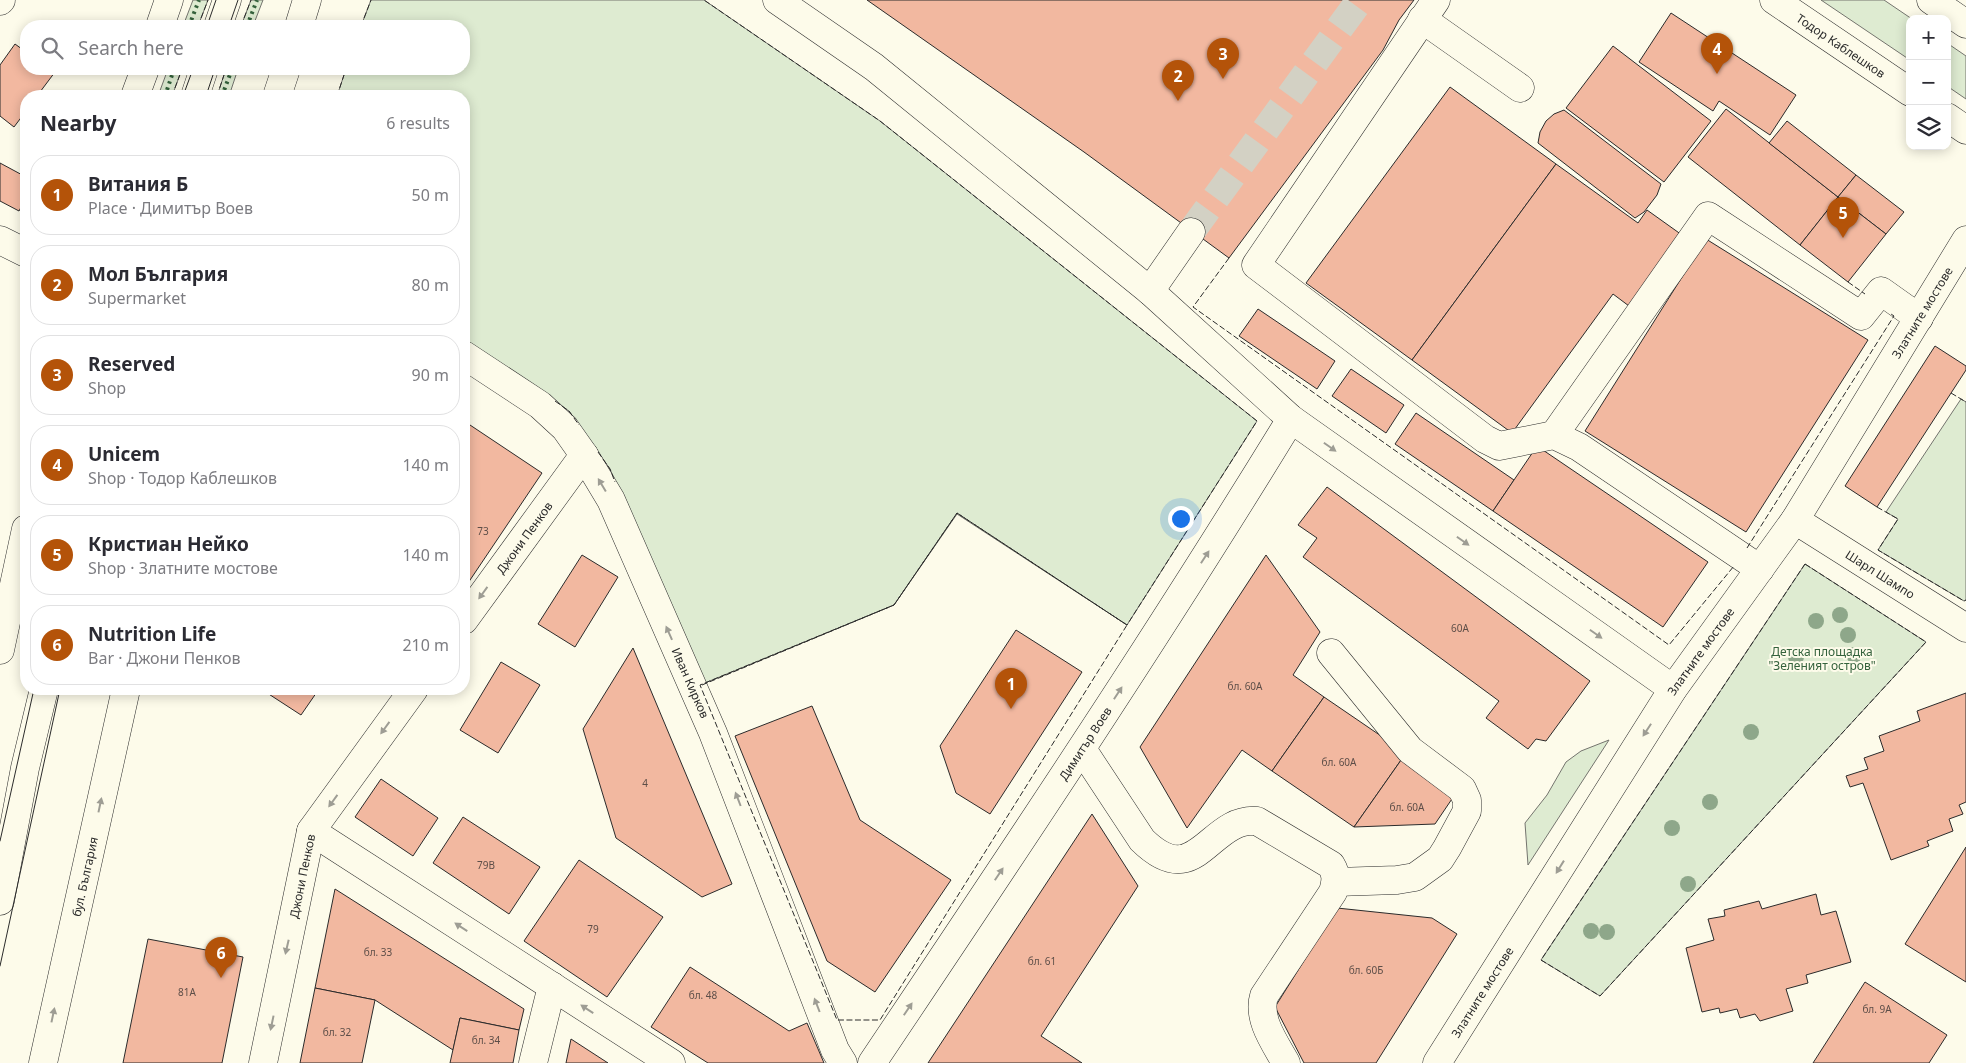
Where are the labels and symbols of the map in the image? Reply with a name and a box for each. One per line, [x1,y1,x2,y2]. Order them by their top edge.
street label: Тодор Каблешков [1793,9,1889,82]
pin: 4 [1701,33,1733,74]
pin: 3 [1207,38,1239,79]
pin: 2 [1162,60,1194,101]
pin: 5 [1827,197,1859,238]
street label: Златните мостове [1887,263,1957,361]
one-way arrow [1324,442,1337,452]
one-way arrow [597,478,606,491]
street label: Джони Пенков [492,498,556,577]
your location [1168,506,1194,532]
house number: 73 [477,524,489,538]
one-way arrow [1456,536,1470,546]
street label: Шарл Шампо [1842,546,1918,602]
one-way arrow [1200,550,1210,563]
one-way arrow [478,586,489,599]
street label: Златните мостове [1663,603,1738,698]
house number: 60А [1451,621,1470,635]
one-way arrow [664,626,672,640]
one-way arrow [1589,629,1603,639]
park label: Детска площадка "Зеленият остров" [1768,643,1876,674]
street label: Иван Кирков [668,645,714,721]
pin: 1 [995,668,1027,709]
house number: бл. 60А [1228,679,1263,693]
one-way arrow [1113,687,1122,700]
street label: Димитър Воев [1054,703,1115,783]
one-way arrow [380,721,391,734]
one-way arrow [1642,723,1652,737]
house number: бл. 60А [1322,755,1357,769]
house number: 4 [642,776,648,790]
one-way arrow [734,791,742,806]
one-way arrow [328,794,338,808]
one-way arrow [96,798,104,813]
house number: бл. 60А [1390,800,1425,814]
street label: Джони Пенков [285,832,319,920]
street label: бул. България [67,835,101,918]
house number: 79В [477,858,495,872]
one-way arrow [1556,861,1565,874]
one-way arrow [994,867,1003,881]
house number: 79 [587,922,599,936]
one-way arrow [454,923,467,932]
pin: 6 [205,937,237,978]
one-way arrow [283,939,291,955]
street label: Златните мостове [1447,943,1517,1041]
house number: бл. 33 [364,945,393,959]
house number: бл. 61 [1028,954,1056,968]
house number: бл. 60Б [1349,963,1383,977]
house number: 81А [178,985,197,999]
house number: бл. 48 [689,988,718,1002]
one-way arrow [813,997,820,1012]
one-way arrow [903,1002,913,1016]
house number: бл. 9А [1862,1002,1892,1016]
one-way arrow [581,1005,594,1014]
one-way arrow [50,1007,58,1023]
one-way arrow [267,1015,275,1031]
house number: бл. 32 [323,1025,352,1039]
house number: бл. 34 [472,1033,501,1047]

